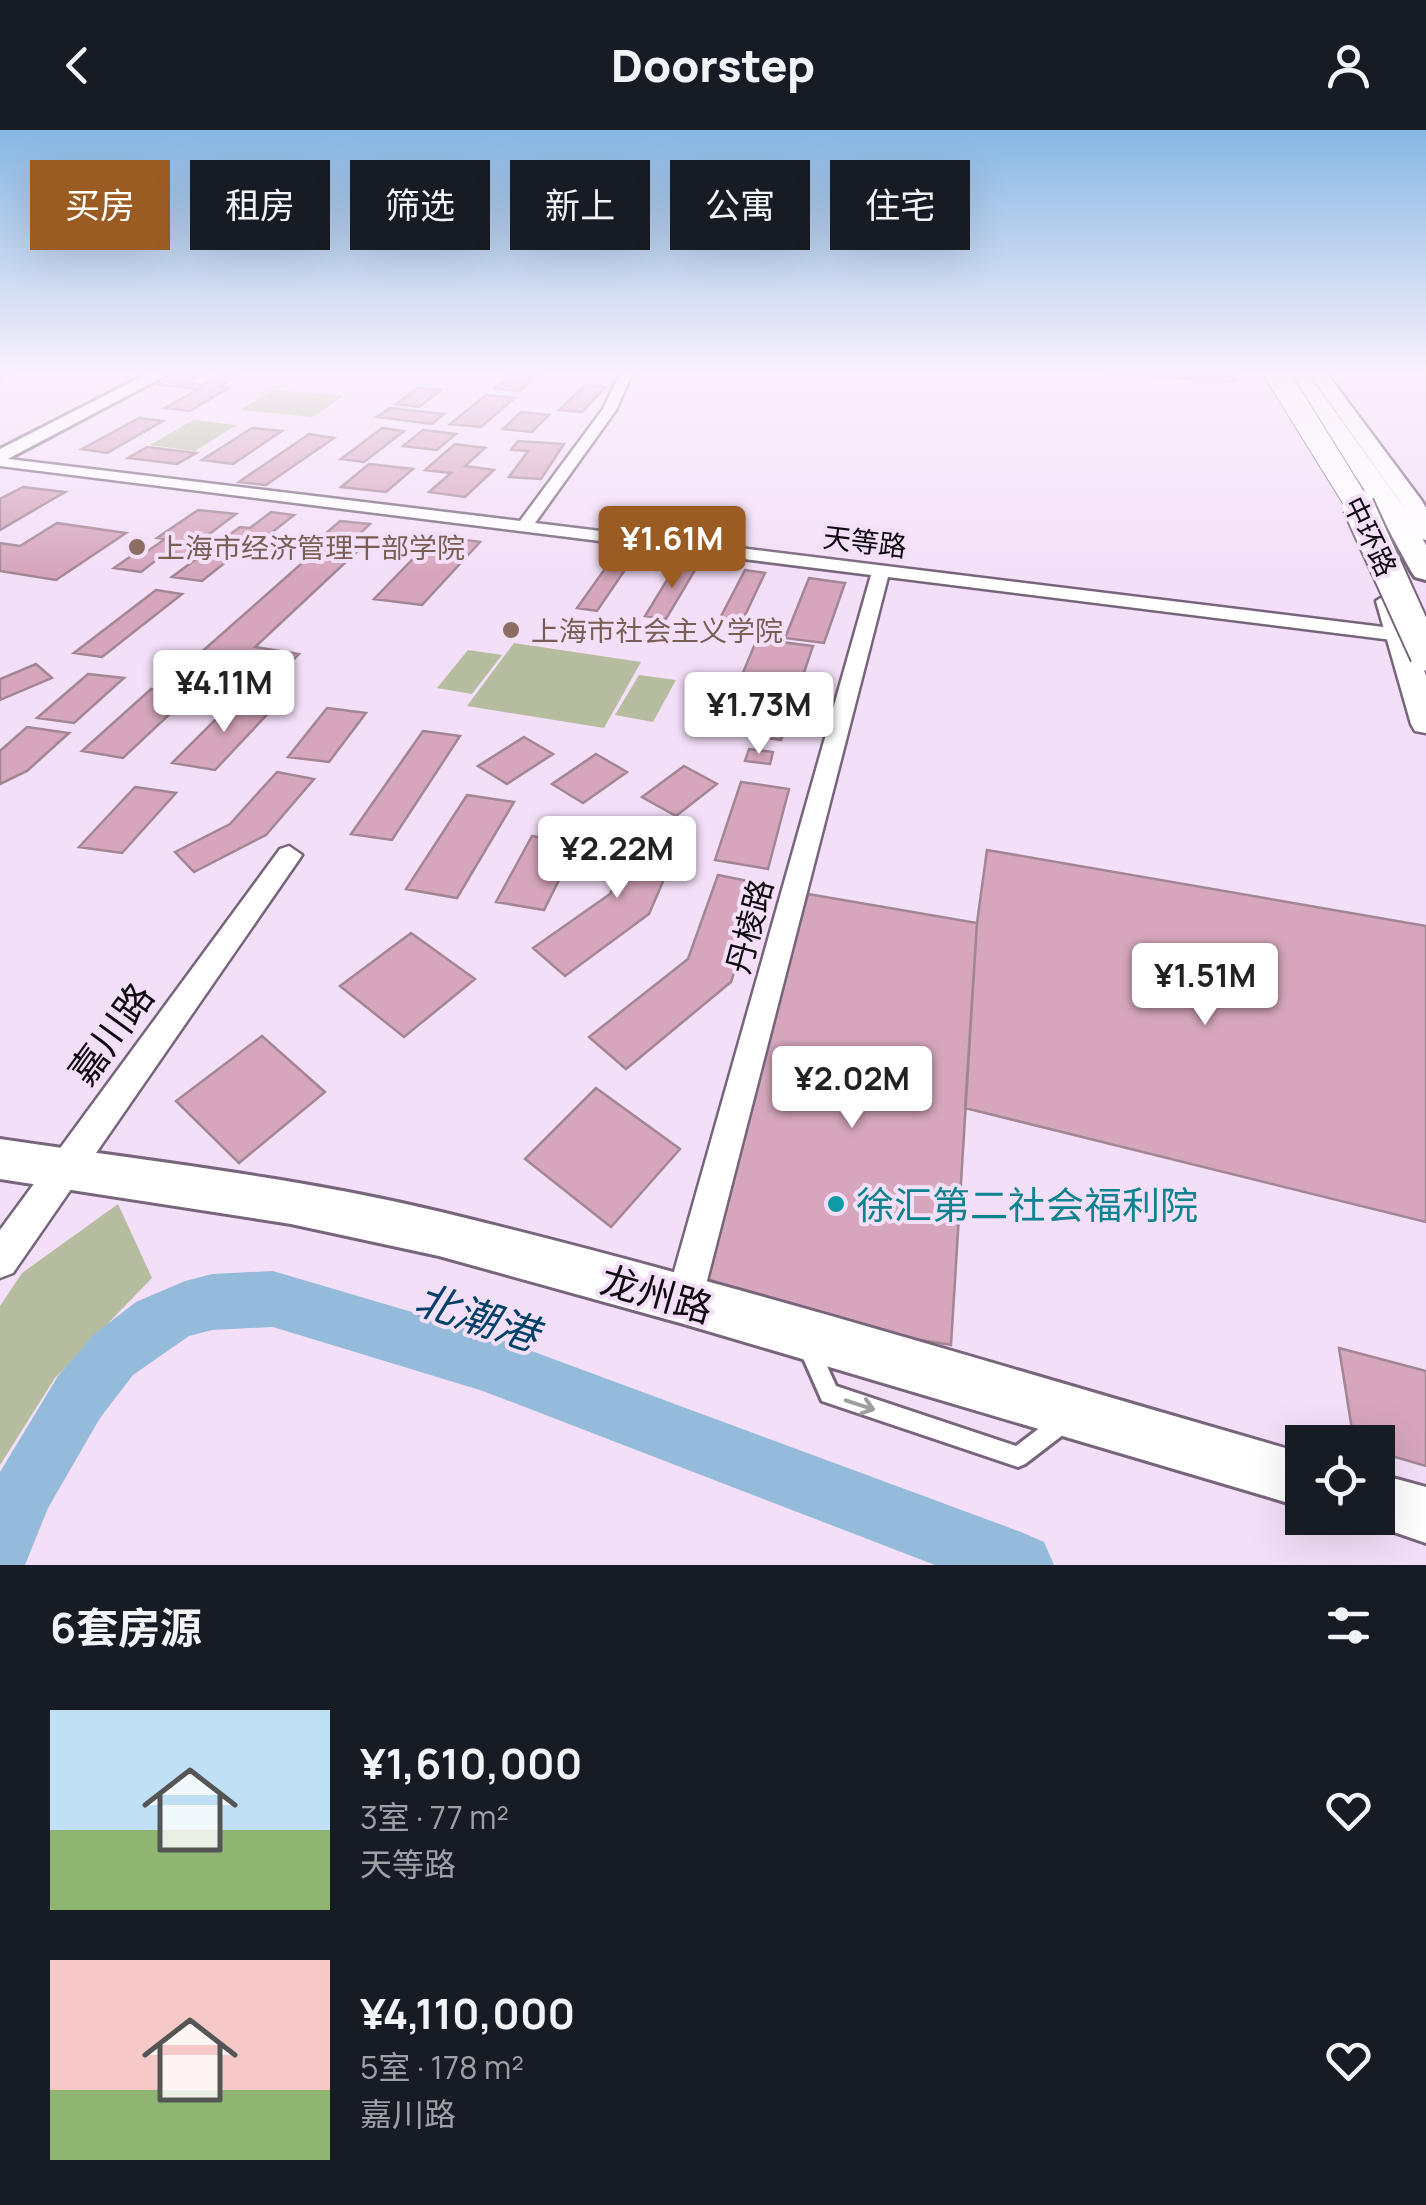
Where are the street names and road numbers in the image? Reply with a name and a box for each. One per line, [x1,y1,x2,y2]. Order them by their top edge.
street label: 中环路 [1336,490,1406,582]
street label: 天等路 [821,517,909,565]
street label: 丹棱路 [715,874,783,978]
street label: 嘉川路 [55,972,165,1094]
street label: 龙州路 [595,1252,719,1334]

